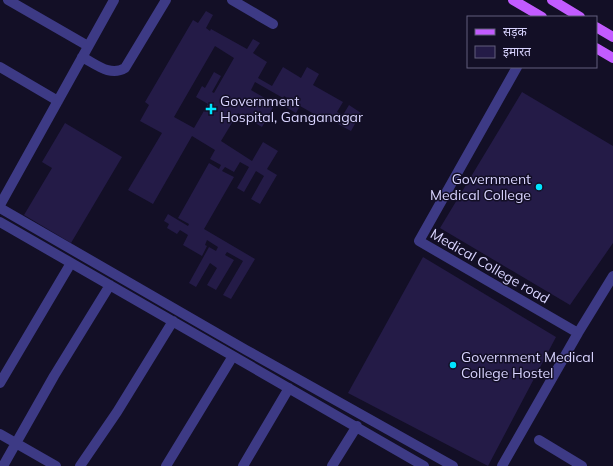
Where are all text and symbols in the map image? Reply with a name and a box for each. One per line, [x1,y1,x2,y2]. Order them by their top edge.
legend [467,16,597,68]
text: सड़क [503,24,528,39]
text: इमारत [503,44,532,59]
place label: Government Hospital, Ganganagar [220,92,364,126]
marker: Government Hospital, Ganganagar [205,103,217,115]
place label: Government Medical College [430,170,531,204]
marker: Government Medical College [534,182,544,192]
street label: Medical College road [427,225,553,307]
place label: Government Medical College Hostel [461,348,594,382]
marker: Government Medical College Hostel [448,360,458,370]

